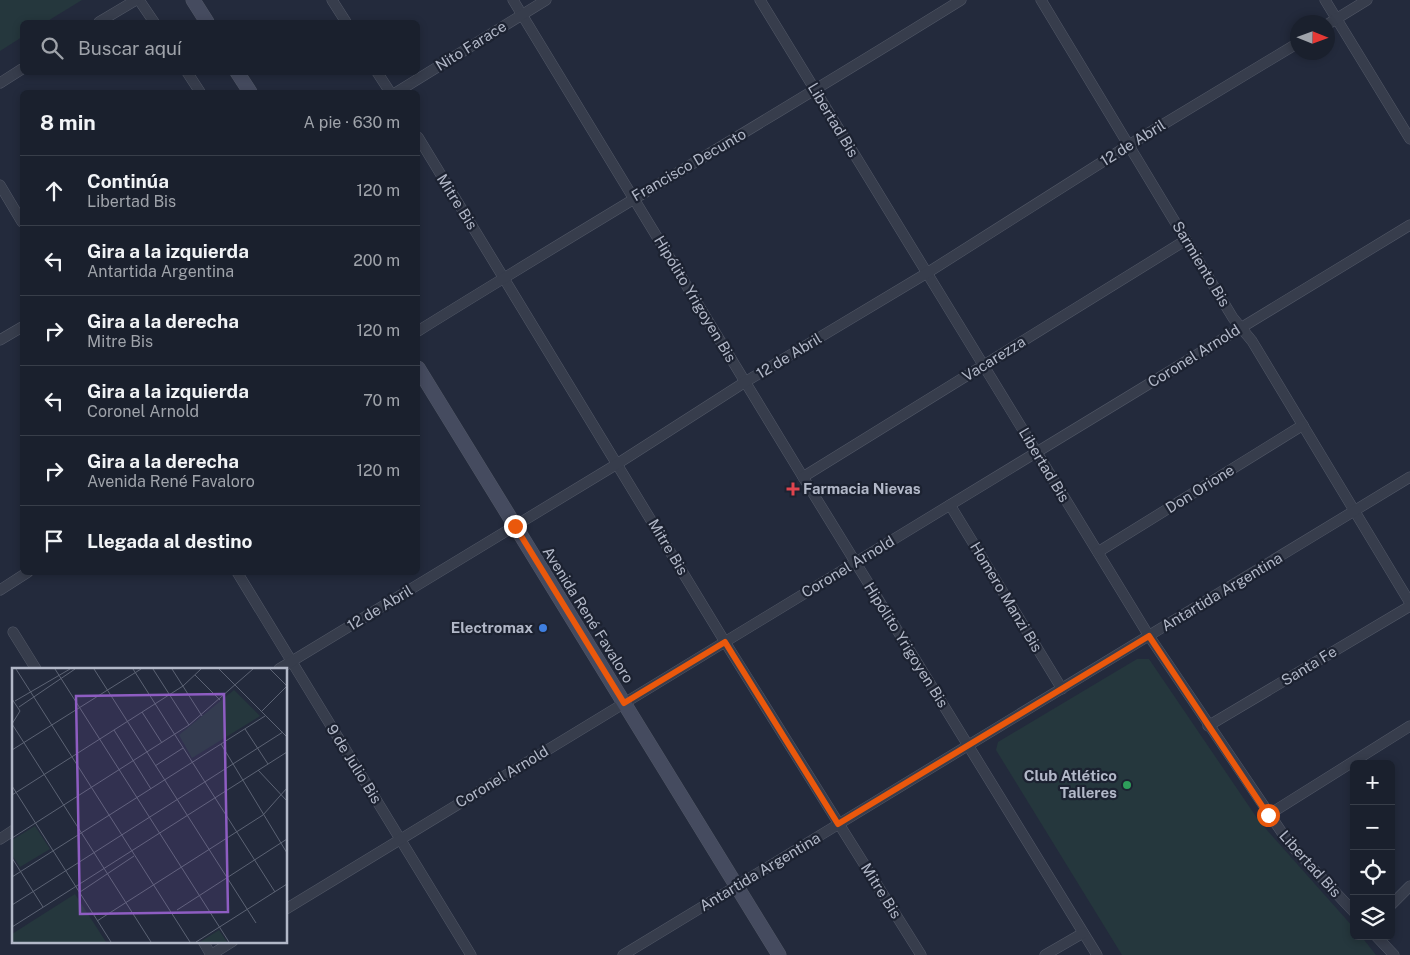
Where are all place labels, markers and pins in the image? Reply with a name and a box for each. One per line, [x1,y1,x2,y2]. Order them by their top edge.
place label: Farmacia Nievas [803,480,921,497]
marker: Farmacia Nievas [787,483,799,495]
place label: Electromax [451,619,533,636]
marker: Electromax [537,622,549,634]
place label: Club Atlético Talleres [1024,767,1117,801]
marker: Club Atlético Talleres [1121,779,1133,791]

